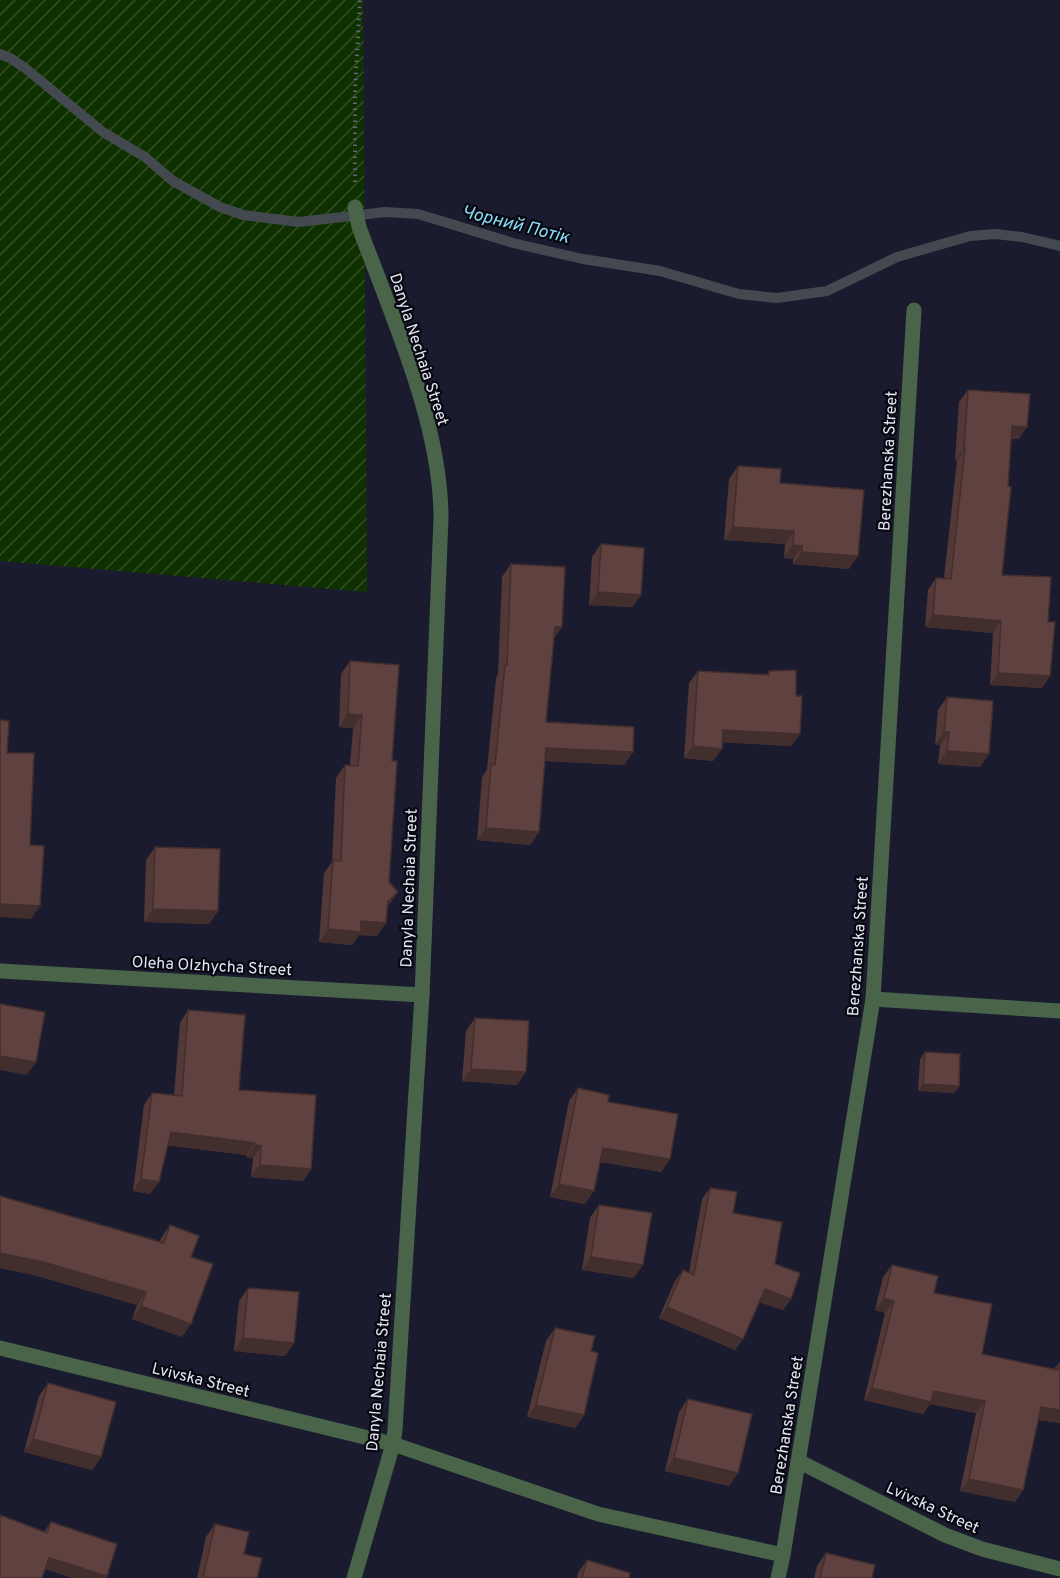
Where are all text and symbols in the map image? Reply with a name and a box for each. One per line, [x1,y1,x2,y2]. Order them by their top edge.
water label: Чорний Потік [459,201,573,250]
street label: Danyla Nechaia Street [384,271,452,428]
street label: Berezhanska Street [875,391,903,532]
street label: Danyla Nechaia Street [397,808,423,968]
street label: Berezhanska Street [844,875,874,1017]
street label: Oleha Olzhycha Street [131,953,292,981]
street label: Danyla Nechaia Street [363,1292,397,1452]
street label: Berezhanska Street [767,1354,809,1496]
street label: Lvivska Street [149,1359,252,1403]
street label: Lvivska Street [882,1479,982,1539]

